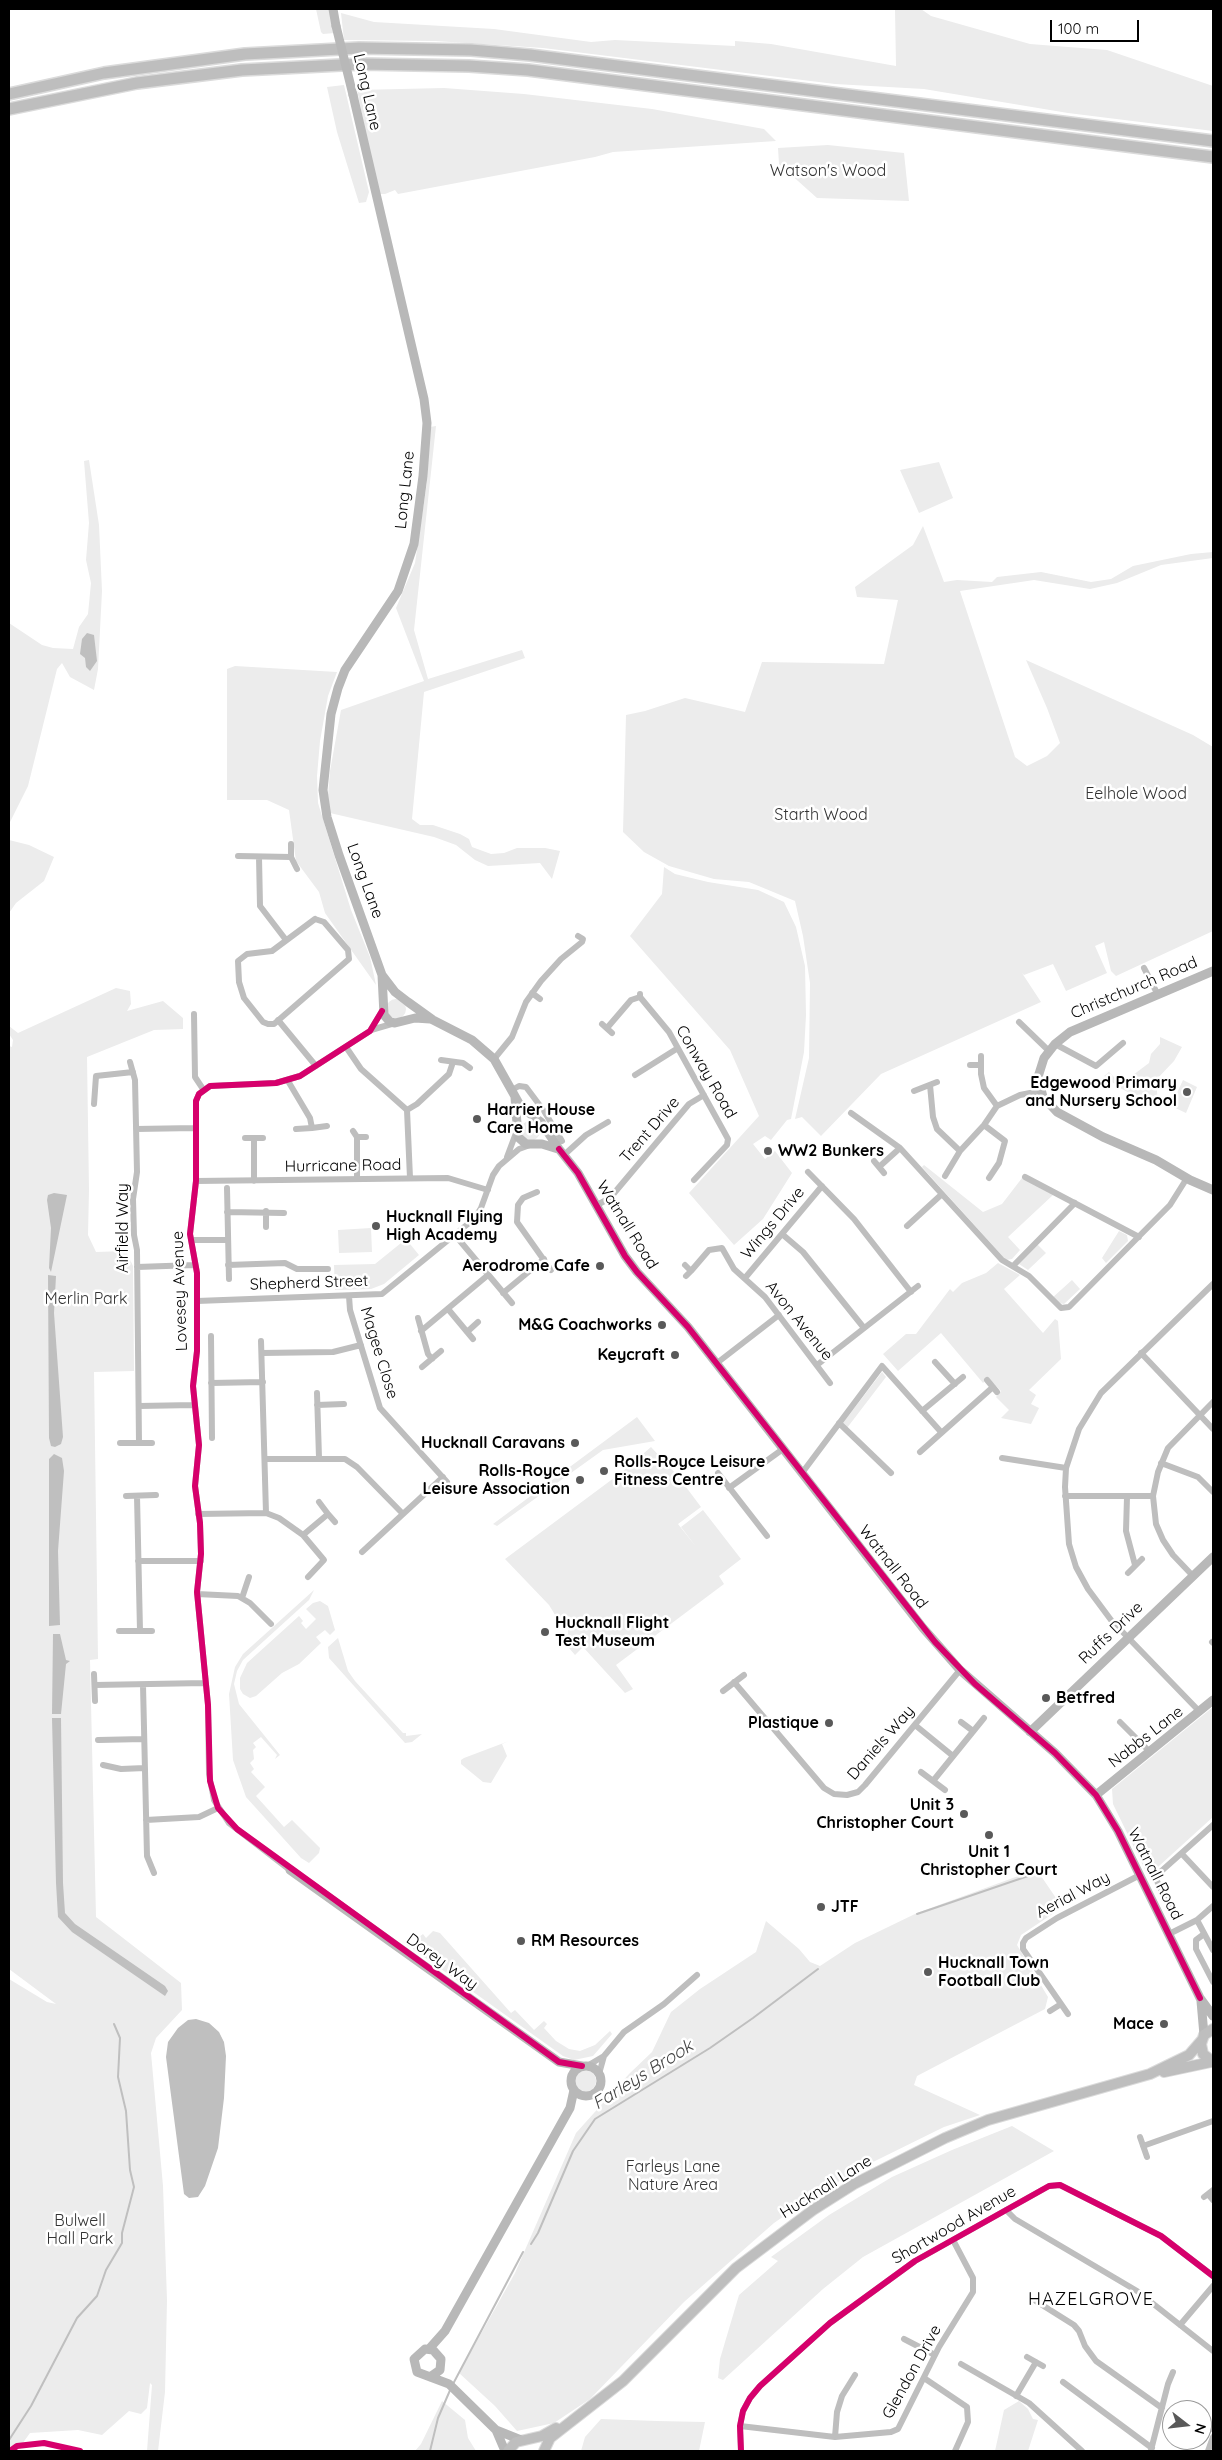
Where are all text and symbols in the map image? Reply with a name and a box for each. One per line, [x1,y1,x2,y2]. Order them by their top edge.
scale bar [1052,10,1141,42]
text: 100 m [1058,19,1099,38]
street label: Long Lane [349,52,385,132]
park label: Watson's Wood [770,161,886,181]
street label: Long Lane [391,450,419,530]
park label: Eelhole Wood [1085,784,1187,804]
park label: Starth Wood [774,805,868,825]
street label: Long Lane [343,841,387,921]
street label: Christchurch Road [1068,953,1200,1023]
street label: Conway Road [672,1022,740,1122]
place label: Edgewood Primary and Nursery School [1025,1073,1177,1111]
marker: Edgewood Primary and Nursery School [1181,1086,1193,1098]
street label: Trent Drive [616,1093,684,1167]
place label: Harrier House Care Home [487,1100,595,1138]
marker: Harrier House Care Home [471,1113,483,1125]
place label: WW2 Bunkers [778,1141,884,1161]
marker: WW2 Bunkers [762,1145,774,1157]
street label: Hurricane Road [284,1155,402,1177]
street label: Watnall Road [592,1177,662,1273]
street label: Airfield Way [113,1183,133,1273]
street label: Wings Drive [737,1183,809,1263]
place label: Hucknall Flying High Academy [386,1207,503,1245]
marker: Hucknall Flying High Academy [370,1220,382,1232]
street label: Lovesey Avenue [168,1231,192,1351]
place label: Aerodrome Cafe [462,1256,590,1276]
marker: Aerodrome Cafe [594,1260,606,1272]
street label: Shepherd Street [249,1271,369,1295]
street label: Avon Avenue [761,1278,837,1364]
park label: Merlin Park [44,1289,128,1309]
street label: Magee Close [356,1305,402,1401]
place label: M&G Coachworks [518,1315,652,1335]
marker: M&G Coachworks [656,1319,668,1331]
place label: Keycraft [597,1345,665,1365]
marker: Keycraft [669,1349,681,1361]
place label: Hucknall Caravans [421,1433,565,1453]
marker: Hucknall Caravans [569,1437,581,1449]
place label: Rolls-Royce Leisure Fitness Centre [614,1452,765,1490]
place label: Rolls-Royce Leisure Association [423,1461,570,1499]
marker: Rolls-Royce Leisure Fitness Centre [598,1465,610,1477]
marker: Rolls-Royce Leisure Association [574,1474,586,1486]
street label: Watnall Road [854,1521,932,1613]
street label: Ruffs Drive [1075,1598,1147,1668]
place label: Hucknall Flight Test Museum [555,1613,669,1651]
marker: Hucknall Flight Test Museum [539,1626,551,1638]
place label: Betfred [1056,1688,1115,1708]
marker: Betfred [1040,1692,1052,1704]
street label: Daniels Way [843,1702,919,1784]
street label: Nabbs Lane [1105,1702,1187,1772]
place label: Plastique [748,1713,819,1733]
marker: Plastique [823,1717,835,1729]
place label: Unit 3 Christopher Court [817,1795,954,1833]
marker: Unit 3 Christopher Court [958,1808,970,1820]
street label: Watnall Road [1124,1825,1186,1923]
marker: Unit 1 Christopher Court [983,1829,995,1841]
place label: Unit 1 Christopher Court [920,1842,1058,1880]
street label: Aerial Way [1033,1868,1113,1922]
place label: JTF [831,1897,859,1917]
marker: JTF [815,1901,827,1913]
street label: Dorey Way [403,1930,481,1994]
place label: RM Resources [531,1931,639,1951]
marker: RM Resources [515,1935,527,1947]
place label: Hucknall Town Football Club [938,1953,1049,1991]
marker: Hucknall Town Football Club [922,1966,934,1978]
place label: Mace [1113,2014,1154,2034]
marker: Mace [1158,2018,1170,2030]
water label: Farleys Brook [589,2035,697,2115]
street label: Hucknall Lane [777,2151,875,2223]
park label: Farleys Lane Nature Area [626,2157,720,2195]
street label: Shortwood Avenue [889,2182,1019,2268]
park label: Bulwell Hall Park [47,2211,113,2249]
district label: HAZELGROVE [1027,2289,1155,2311]
street label: Glendon Drive [878,2322,946,2422]
north arrow [1162,2400,1212,2450]
text: N [1190,2421,1211,2436]

